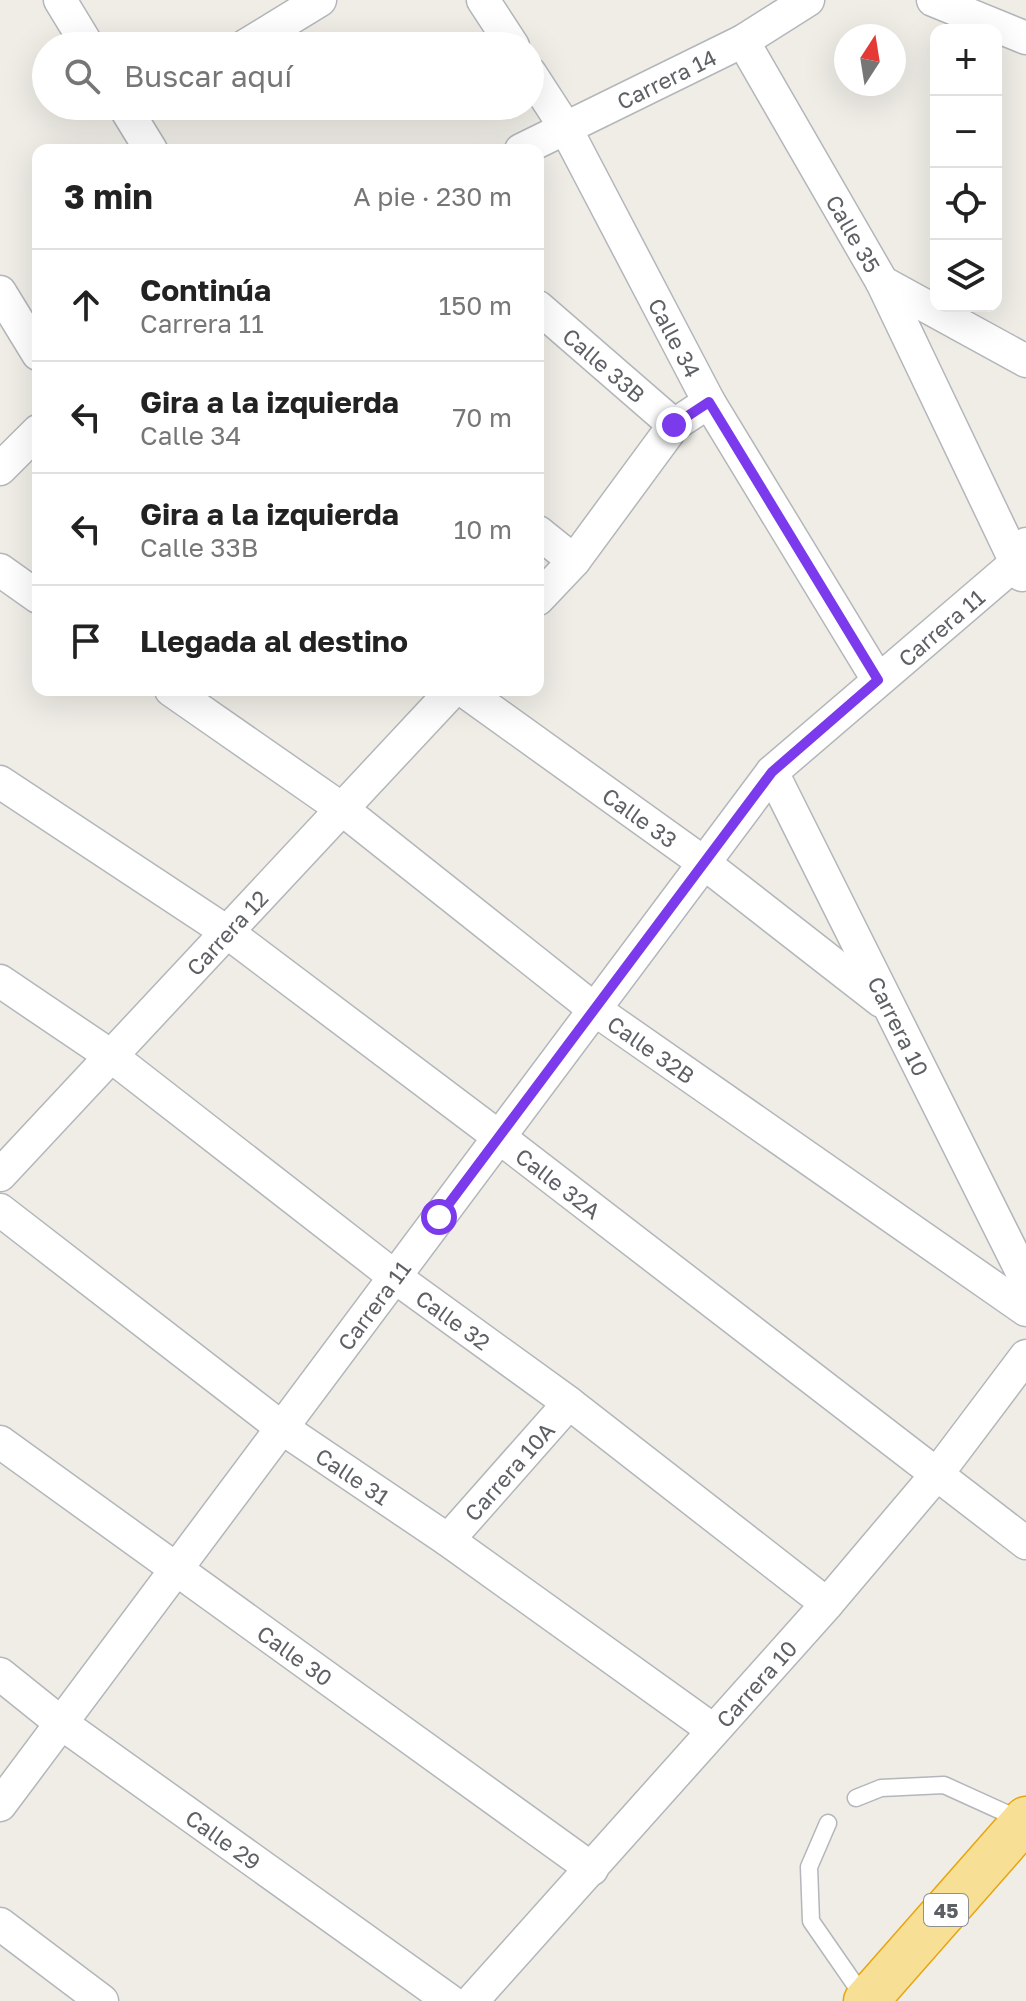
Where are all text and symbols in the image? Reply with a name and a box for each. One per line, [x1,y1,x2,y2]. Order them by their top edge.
north arrow [834,24,906,96]
map controls [930,24,1002,312]
button: + [930,24,1002,96]
search box [32,32,544,120]
street label: Carrera 14 [612,43,721,114]
icon: search [60,54,104,98]
text: Buscar aquí [124,58,292,94]
button: − [930,96,1002,168]
button: locate [930,168,1002,240]
text: 3 min [64,176,153,216]
text: A pie · 230 m [353,181,512,212]
street label: Calle 35 [821,190,887,277]
button: layers [930,240,1002,312]
text: Continúa [140,272,271,308]
icon: ahead [64,283,108,327]
text: 150 m [439,290,512,321]
street label: Calle 34 [643,293,707,382]
text: Carrera 11 [140,308,264,339]
street label: Calle 33B [558,322,651,408]
text: Gira a la izquierda [140,384,399,420]
icon: left [64,395,108,439]
text: 70 m [453,402,512,433]
route end [656,407,692,443]
text: Calle 34 [140,420,241,451]
text: Gira a la izquierda [140,496,399,532]
icon: left [64,507,108,551]
text: 10 m [454,514,512,545]
text: Calle 33B [140,532,258,563]
street label: Carrera 11 [892,583,990,672]
icon: arrive [64,619,108,663]
text: Llegada al destino [140,623,408,659]
street label: Calle 33 [598,781,683,853]
street label: Carrera 12 [180,884,273,981]
street label: Carrera 10 [863,972,935,1080]
street label: Calle 32B [603,1009,700,1089]
street label: Calle 32A [511,1142,607,1224]
route start [421,1199,457,1235]
street label: Carrera 11 [331,1255,416,1355]
street label: Calle 32 [411,1283,496,1355]
street label: Carrera 10A [458,1416,560,1526]
street label: Calle 31 [311,1441,395,1510]
street label: Calle 30 [252,1619,338,1691]
street label: Carrera 10 [710,1634,802,1733]
street label: Calle 29 [181,1803,266,1875]
road number: 45 [924,1894,968,1926]

